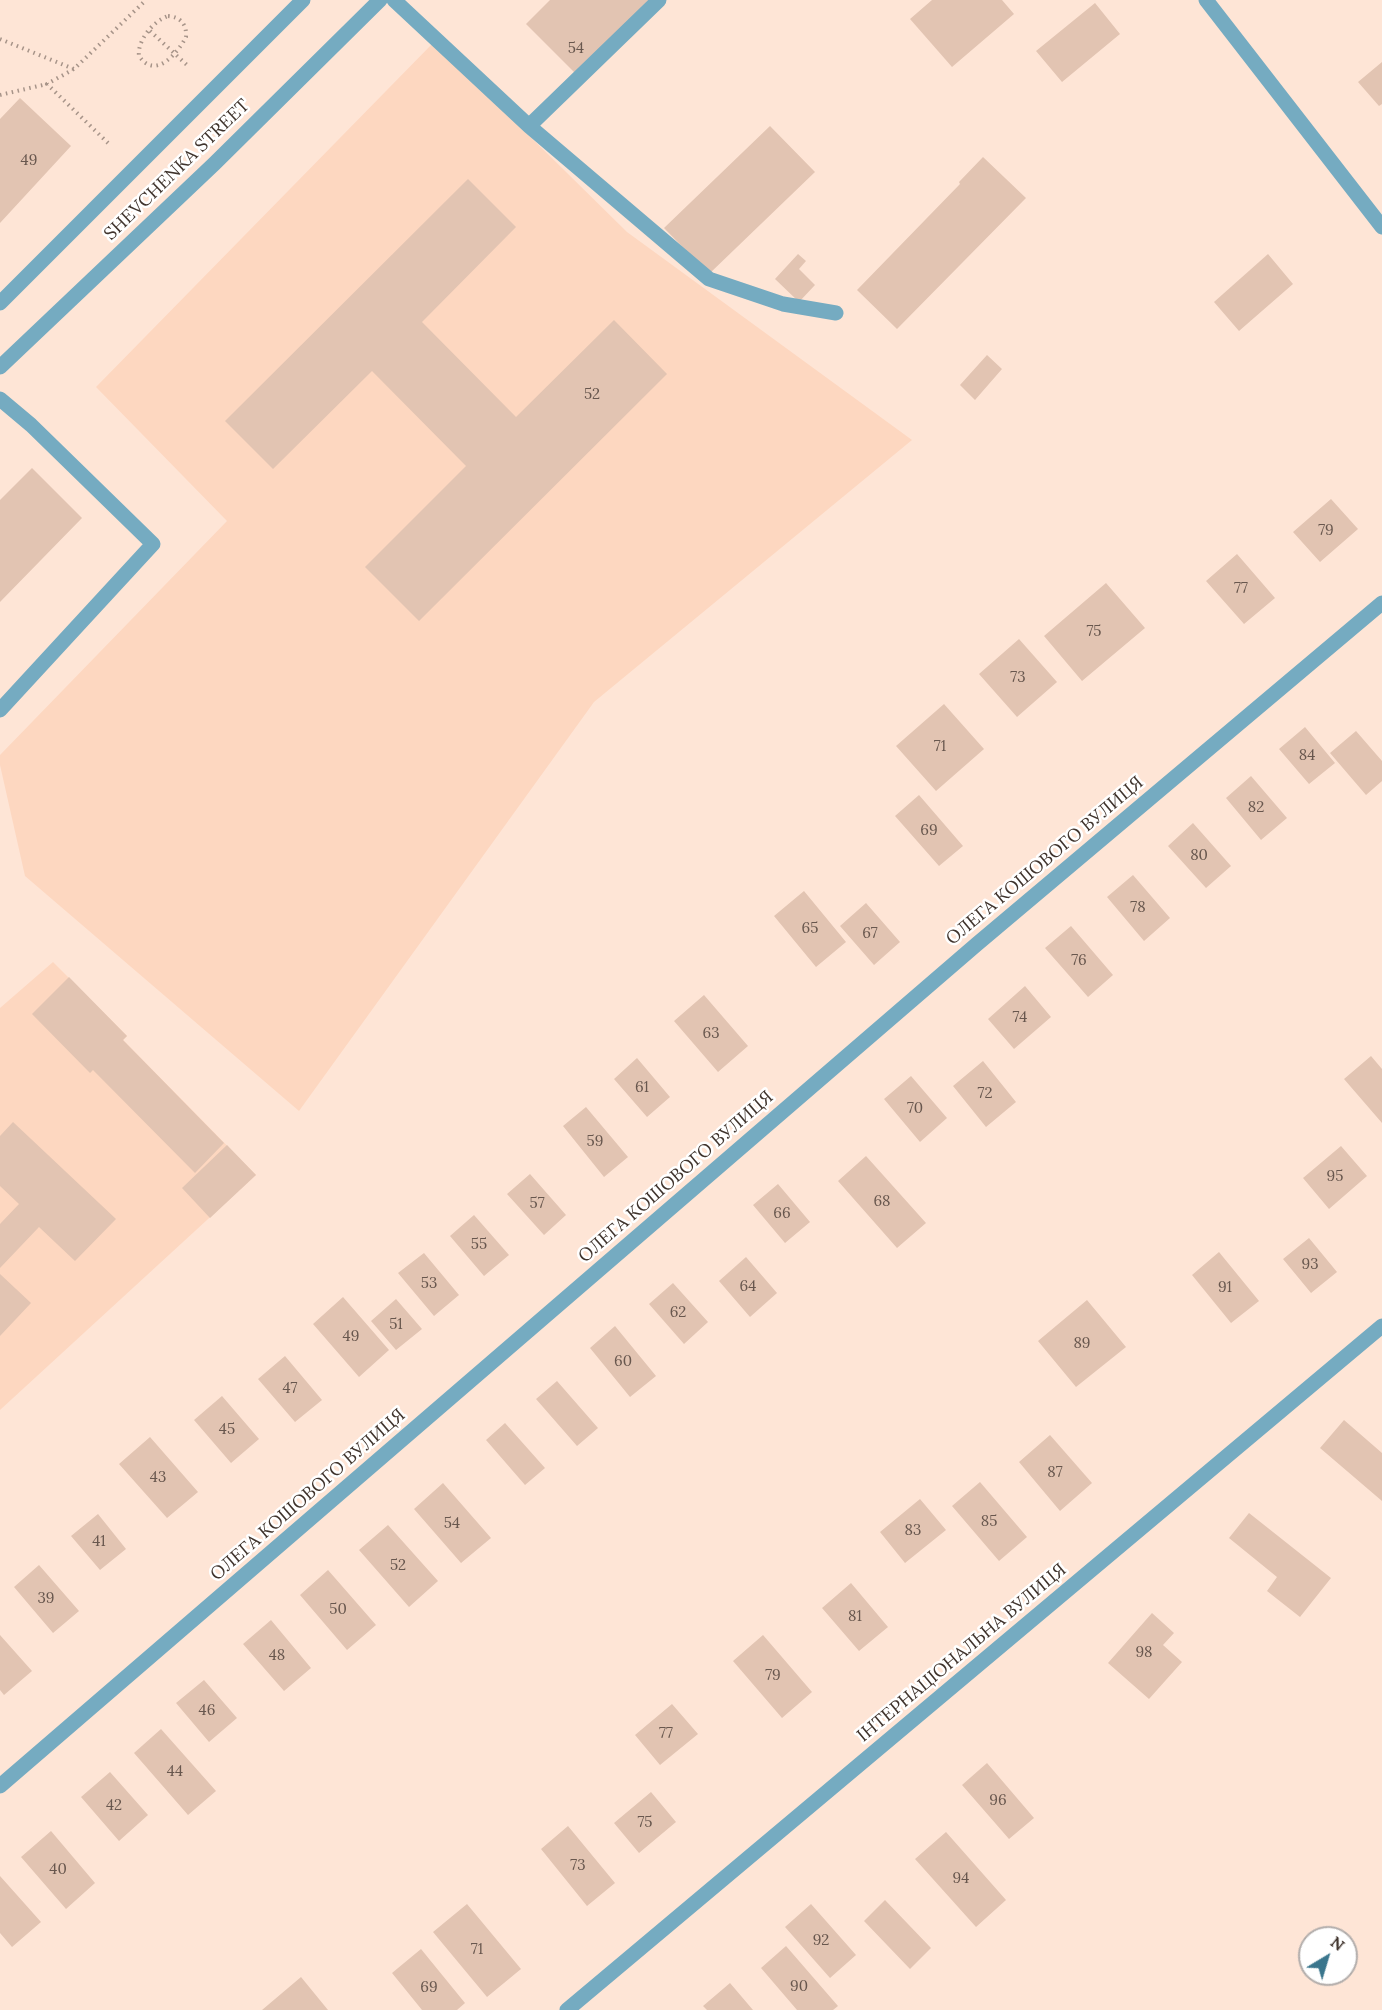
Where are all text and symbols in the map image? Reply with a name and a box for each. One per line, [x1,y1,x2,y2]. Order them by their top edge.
house number: 54 [568,40,584,58]
street label: SHEVCHENKA STREET [100,95,254,245]
house number: 49 [21,152,37,170]
house number: 52 [584,386,600,404]
house number: 79 [1318,522,1334,540]
house number: 77 [1234,580,1248,598]
house number: 75 [1086,623,1102,641]
house number: 73 [1010,669,1026,687]
house number: 71 [934,738,946,756]
house number: 84 [1299,747,1315,765]
street label: ОЛЕГА КОШОВОГО ВУЛИЦЯ [942,772,1148,950]
house number: 82 [1248,799,1264,817]
house number: 69 [920,822,938,840]
house number: 80 [1190,847,1208,865]
house number: 78 [1130,899,1146,917]
house number: 65 [802,920,818,938]
house number: 67 [862,925,878,943]
house number: 76 [1071,952,1087,970]
house number: 74 [1013,1009,1027,1027]
house number: 63 [702,1025,720,1043]
house number: 61 [635,1079,649,1097]
house number: 72 [978,1085,992,1103]
street label: ОЛЕГА КОШОВОГО ВУЛИЦЯ [574,1087,778,1267]
house number: 70 [907,1100,923,1118]
house number: 59 [587,1133,603,1151]
house number: 95 [1327,1168,1343,1186]
house number: 68 [873,1193,891,1211]
house number: 57 [529,1195,545,1213]
house number: 66 [773,1205,791,1223]
house number: 55 [471,1236,487,1254]
house number: 93 [1301,1256,1319,1274]
house number: 53 [421,1275,437,1293]
house number: 64 [740,1278,756,1296]
house number: 91 [1218,1279,1232,1297]
house number: 62 [670,1304,686,1322]
house number: 51 [389,1316,403,1334]
house number: 49 [343,1328,359,1346]
house number: 89 [1074,1335,1090,1353]
house number: 60 [614,1353,632,1371]
house number: 47 [282,1380,298,1398]
street label: ОЛЕГА КОШОВОГО ВУЛИЦЯ [206,1405,410,1585]
house number: 45 [219,1421,235,1439]
house number: 87 [1047,1464,1063,1482]
house number: 43 [150,1469,166,1487]
house number: 85 [981,1513,997,1531]
house number: 54 [444,1515,460,1533]
house number: 83 [905,1522,921,1540]
house number: 41 [92,1533,106,1551]
house number: 52 [390,1557,406,1575]
street label: ІНТЕРНАЦІОНАЛЬНА ВУЛИЦЯ [853,1559,1071,1747]
house number: 39 [37,1590,55,1608]
house number: 50 [329,1601,347,1619]
house number: 81 [848,1608,862,1626]
house number: 98 [1135,1644,1153,1662]
house number: 48 [269,1647,285,1665]
house number: 79 [765,1667,781,1685]
house number: 46 [199,1702,215,1720]
house number: 77 [659,1725,673,1743]
house number: 44 [167,1763,183,1781]
house number: 96 [989,1792,1007,1810]
house number: 42 [106,1797,122,1815]
house number: 75 [637,1814,653,1832]
house number: 73 [570,1857,586,1875]
house number: 40 [49,1861,67,1879]
house number: 94 [953,1870,969,1888]
north arrow [1298,1926,1358,1986]
house number: 92 [813,1932,829,1950]
text: N [1327,1932,1349,1955]
house number: 71 [471,1941,483,1959]
house number: 90 [790,1978,808,1996]
house number: 69 [420,1979,438,1997]

